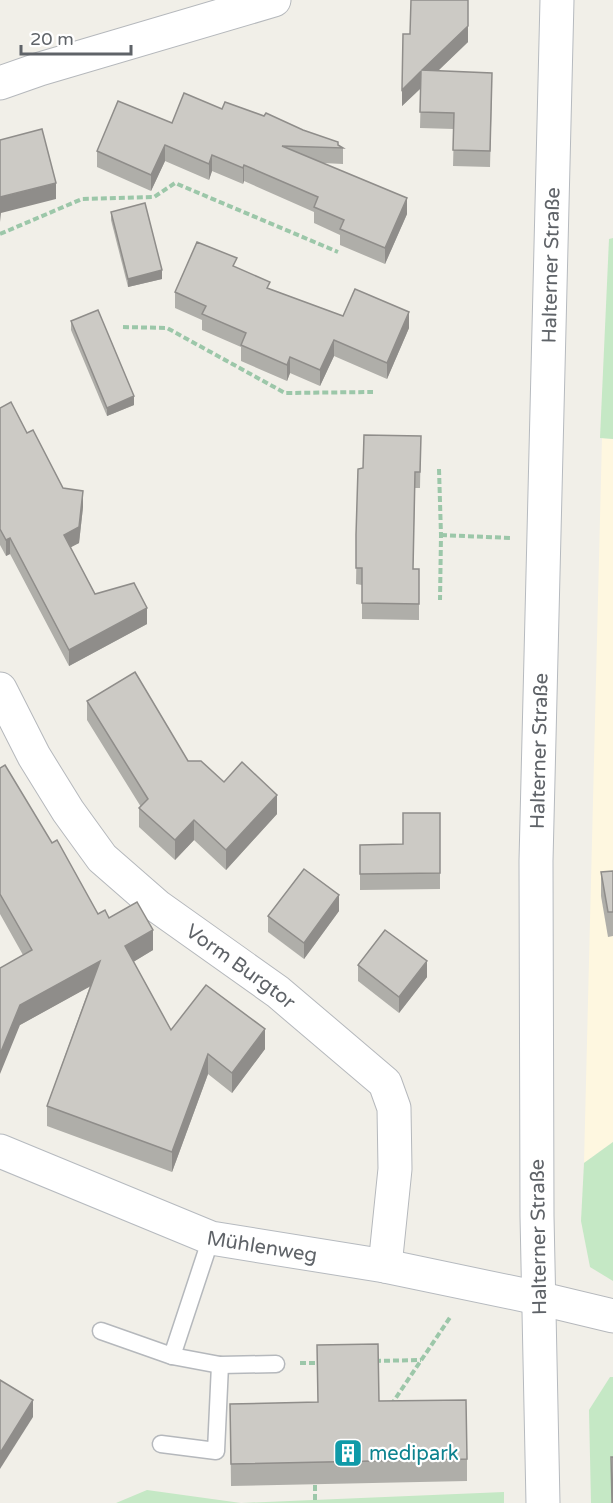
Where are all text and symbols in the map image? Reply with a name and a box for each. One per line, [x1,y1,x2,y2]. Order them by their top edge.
scale bar [21,18,130,56]
text: 20 m [30,28,74,50]
street label: Halterner Straße [538,187,565,344]
street label: Halterner Straße [526,673,554,829]
street label: Vorm Burgtor [181,919,300,1015]
street label: Halterner Straße [526,1159,552,1315]
street label: Mühlenweg [205,1227,319,1268]
building icon: medipark [332,1437,364,1469]
place label: medipark [369,1442,459,1466]

